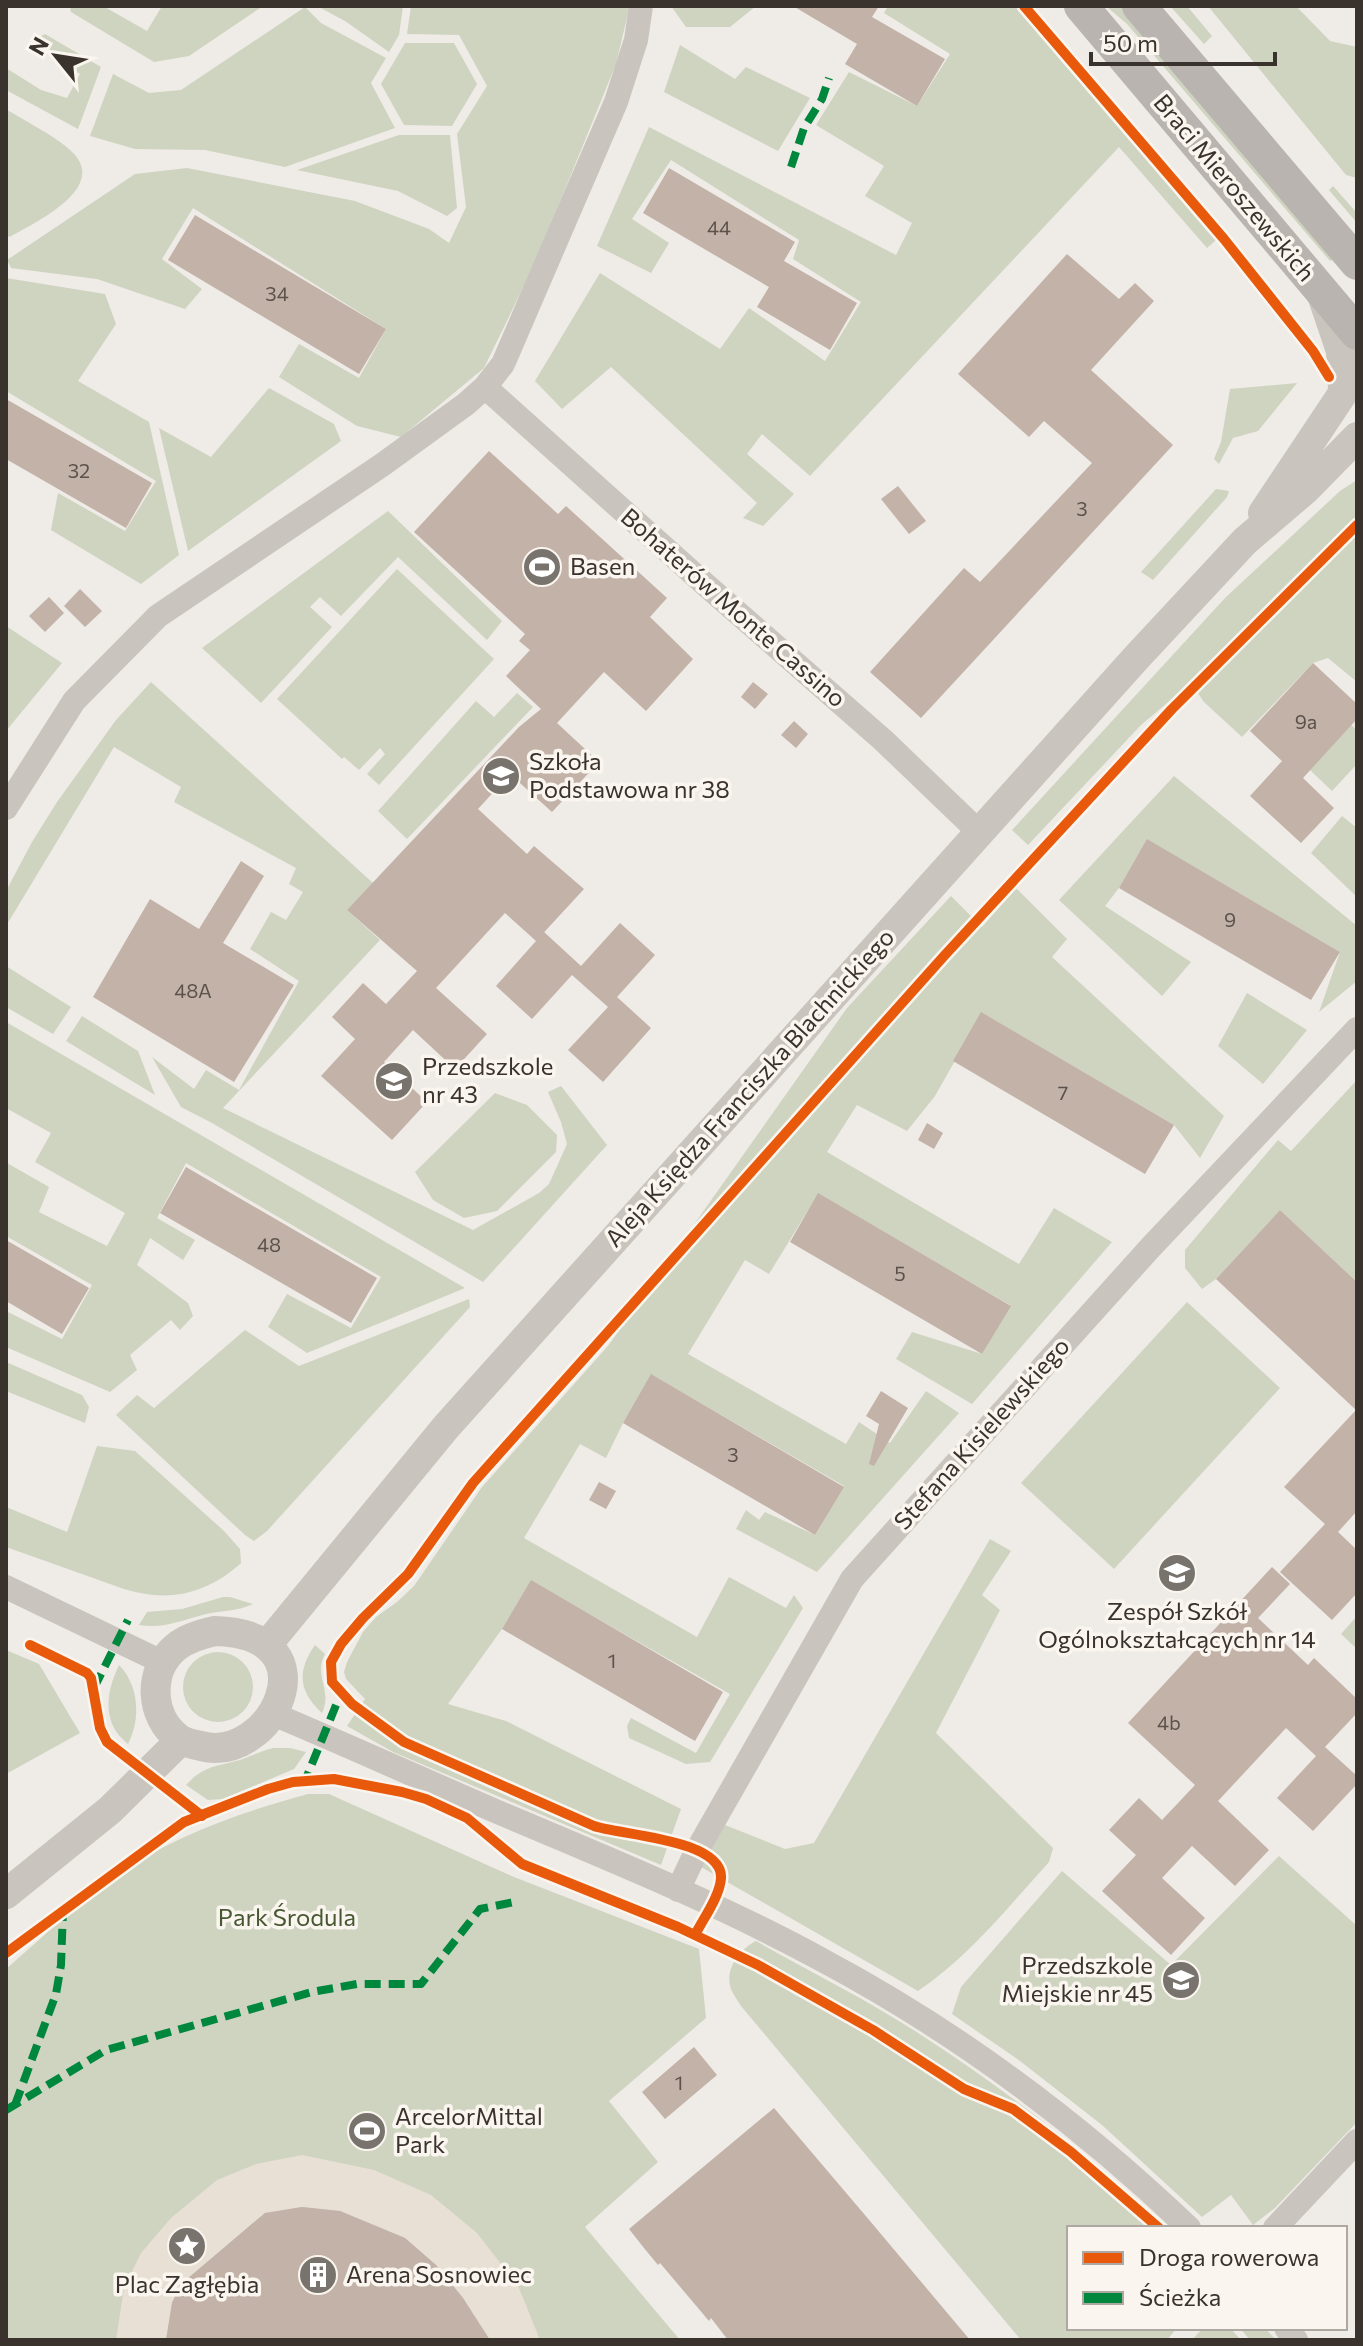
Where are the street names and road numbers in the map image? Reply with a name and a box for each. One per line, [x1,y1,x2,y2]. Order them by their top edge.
street label: Braci Mieroszewskich [1148,88,1322,286]
street label: Bohaterów Monte Cassino [616,501,852,712]
street label: Aleja Księdza Franciszka Blachnickiego [598,922,900,1252]
street label: Stefana Kisielewskiego [887,1331,1075,1535]

